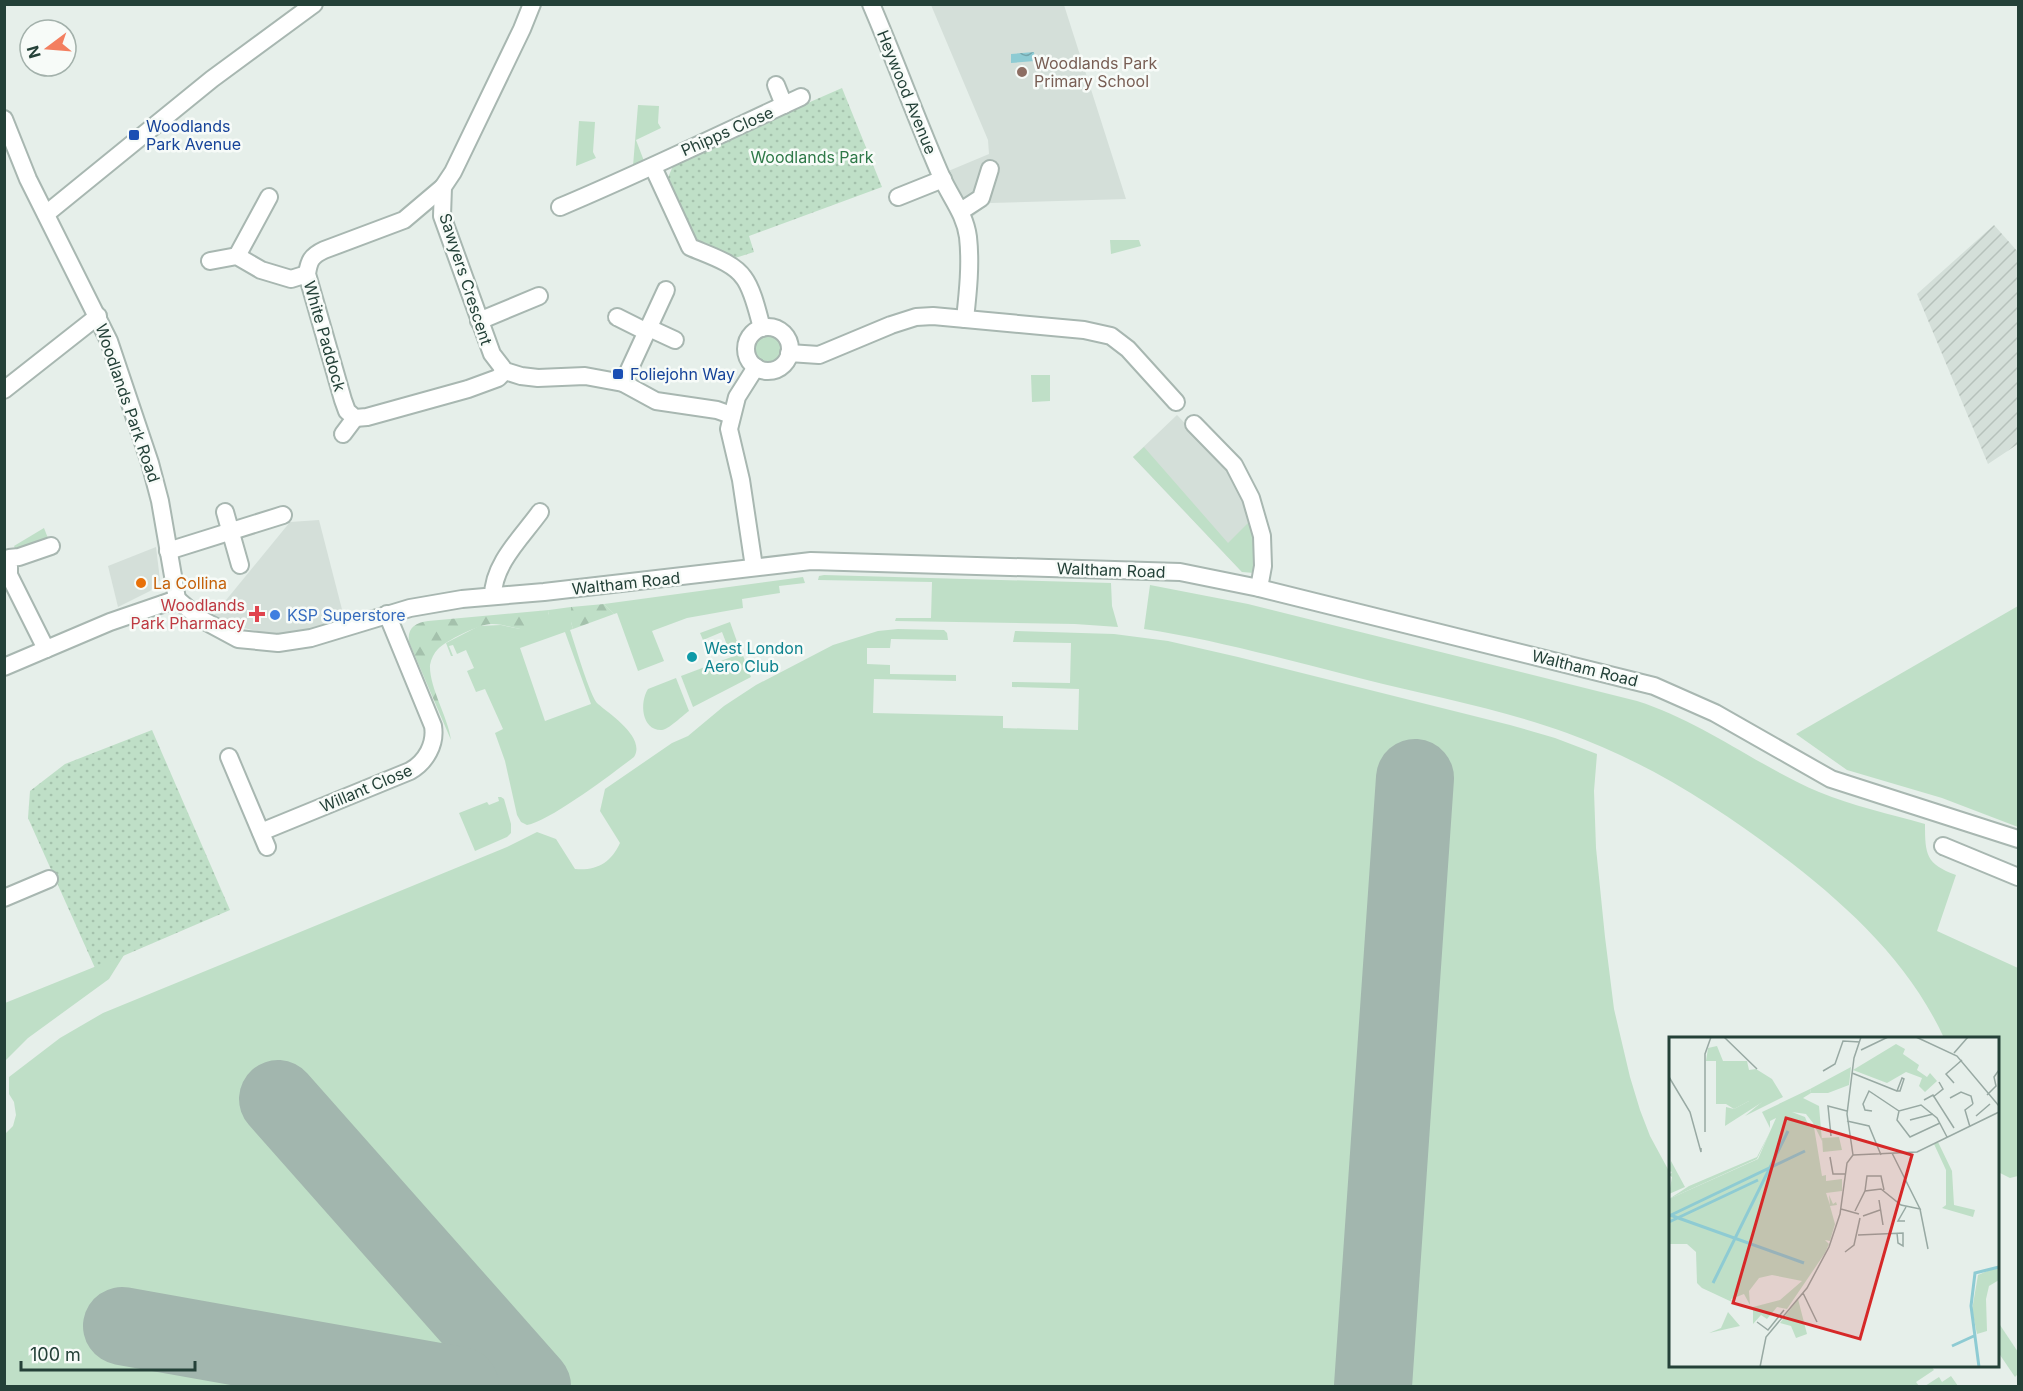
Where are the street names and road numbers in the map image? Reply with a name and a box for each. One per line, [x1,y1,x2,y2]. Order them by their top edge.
street label: Heywood Avenue [873,27,941,157]
street label: Phipps Close [678,102,776,160]
street label: Sawyers Crescent [435,210,497,348]
street label: White Paddock [300,278,350,394]
street label: Woodlands Park Road [91,321,165,485]
street label: Waltham Road [1056,558,1166,582]
street label: Waltham Road [571,567,681,599]
street label: Waltham Road [1530,645,1640,691]
street label: Willant Close [317,760,415,816]

